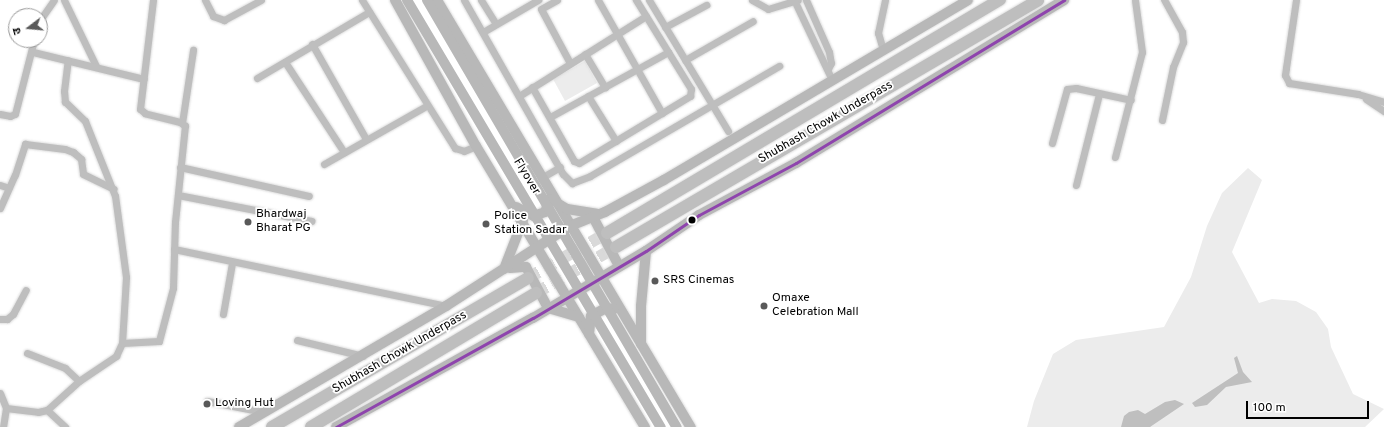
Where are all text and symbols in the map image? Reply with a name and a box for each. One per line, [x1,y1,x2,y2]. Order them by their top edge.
north arrow [8,8,48,48]
text: उ [10,26,25,36]
street label: Shubhash Chowk Underpass [756,79,896,167]
street label: Flyover [509,156,543,198]
place label: Bhardwaj Bharat PG [256,208,311,236]
place label: Police Station Sadar [494,210,567,238]
unlabelled marker [687,215,697,225]
marker: Bhardwaj Bharat PG [243,217,253,227]
marker: Police Station Sadar [481,219,491,229]
place label: SRS Cinemas [663,274,734,288]
marker: SRS Cinemas [650,276,660,286]
place label: Omaxe Celebration Mall [772,292,859,320]
marker: Omaxe Celebration Mall [759,301,769,311]
street label: Shubhash Chowk Underpass [330,309,470,397]
scale bar [1248,393,1371,419]
place label: Loving Hut [215,397,274,411]
marker: Loving Hut [202,399,212,409]
text: 100 m [1253,400,1286,416]

